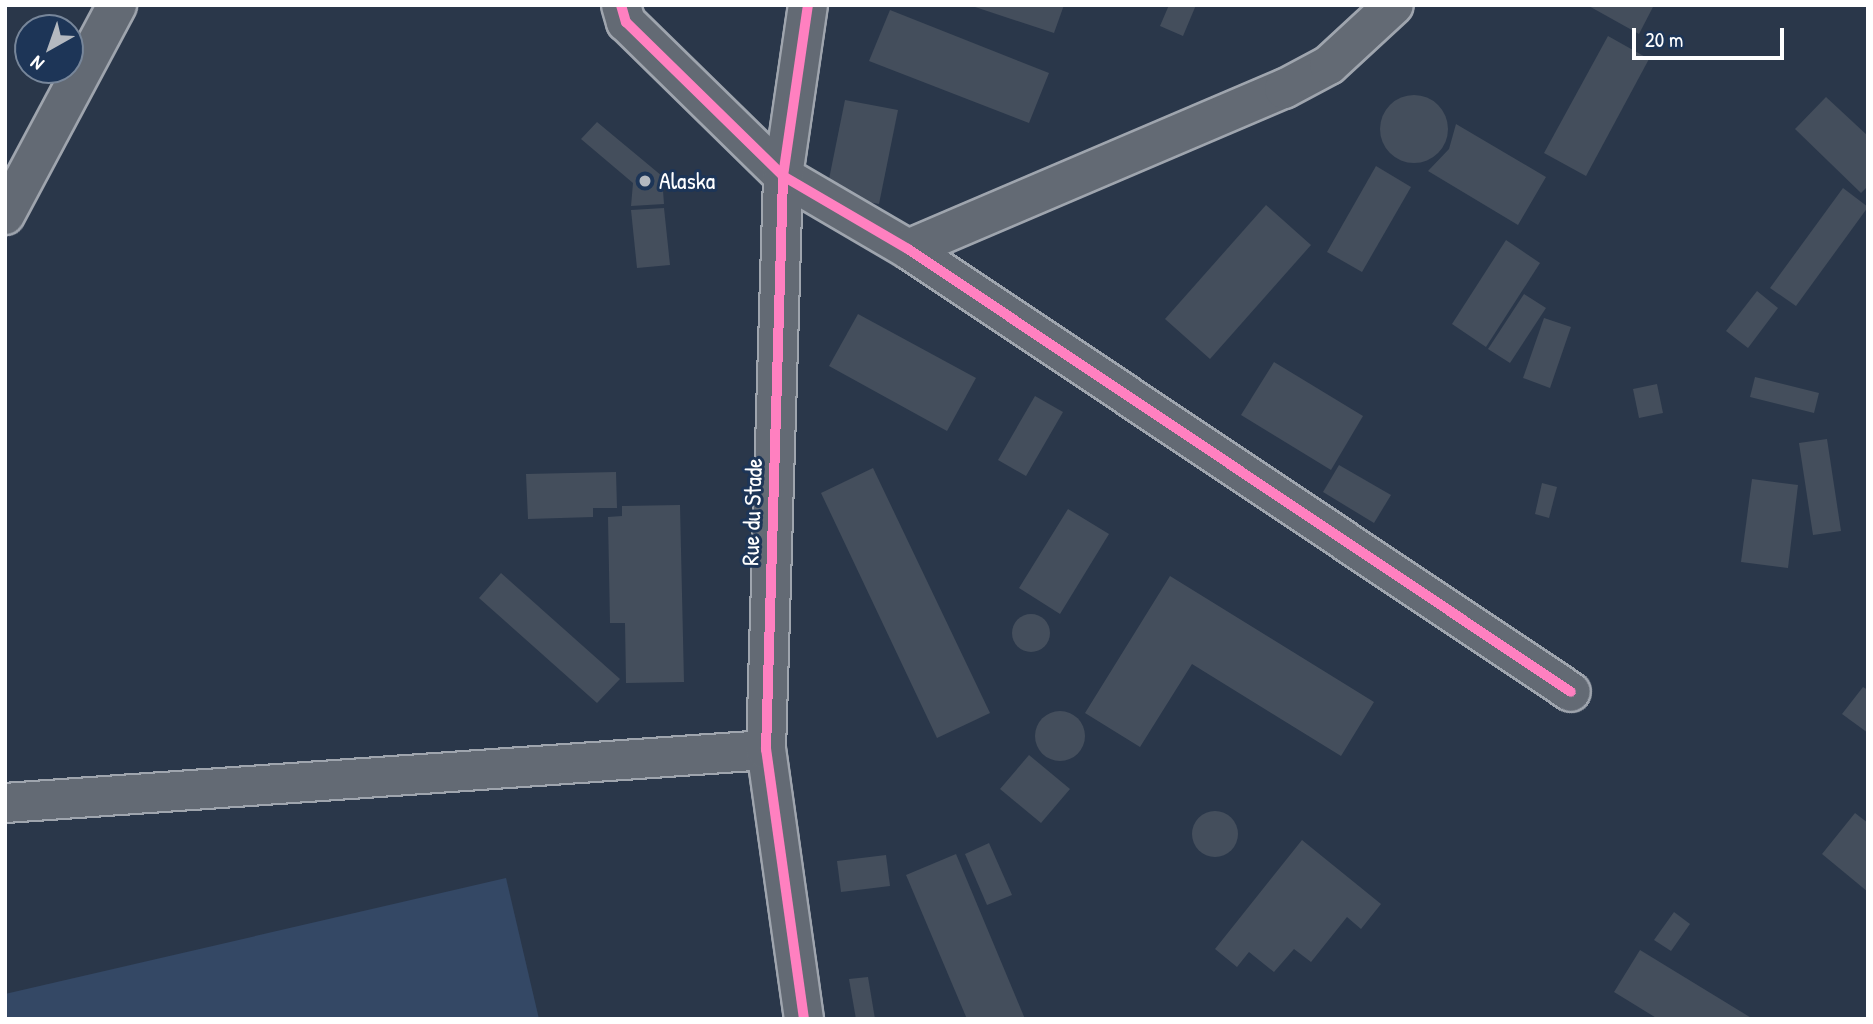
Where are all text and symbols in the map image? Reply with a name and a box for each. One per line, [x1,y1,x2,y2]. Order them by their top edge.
north arrow [14,14,84,84]
scale bar [1635,14,1787,58]
text: 20 m [1645,25,1683,54]
text: N [25,50,49,77]
place label: Alaska [659,167,715,195]
marker: Alaska [637,173,653,189]
street label: Rue du Stade [736,458,768,566]

